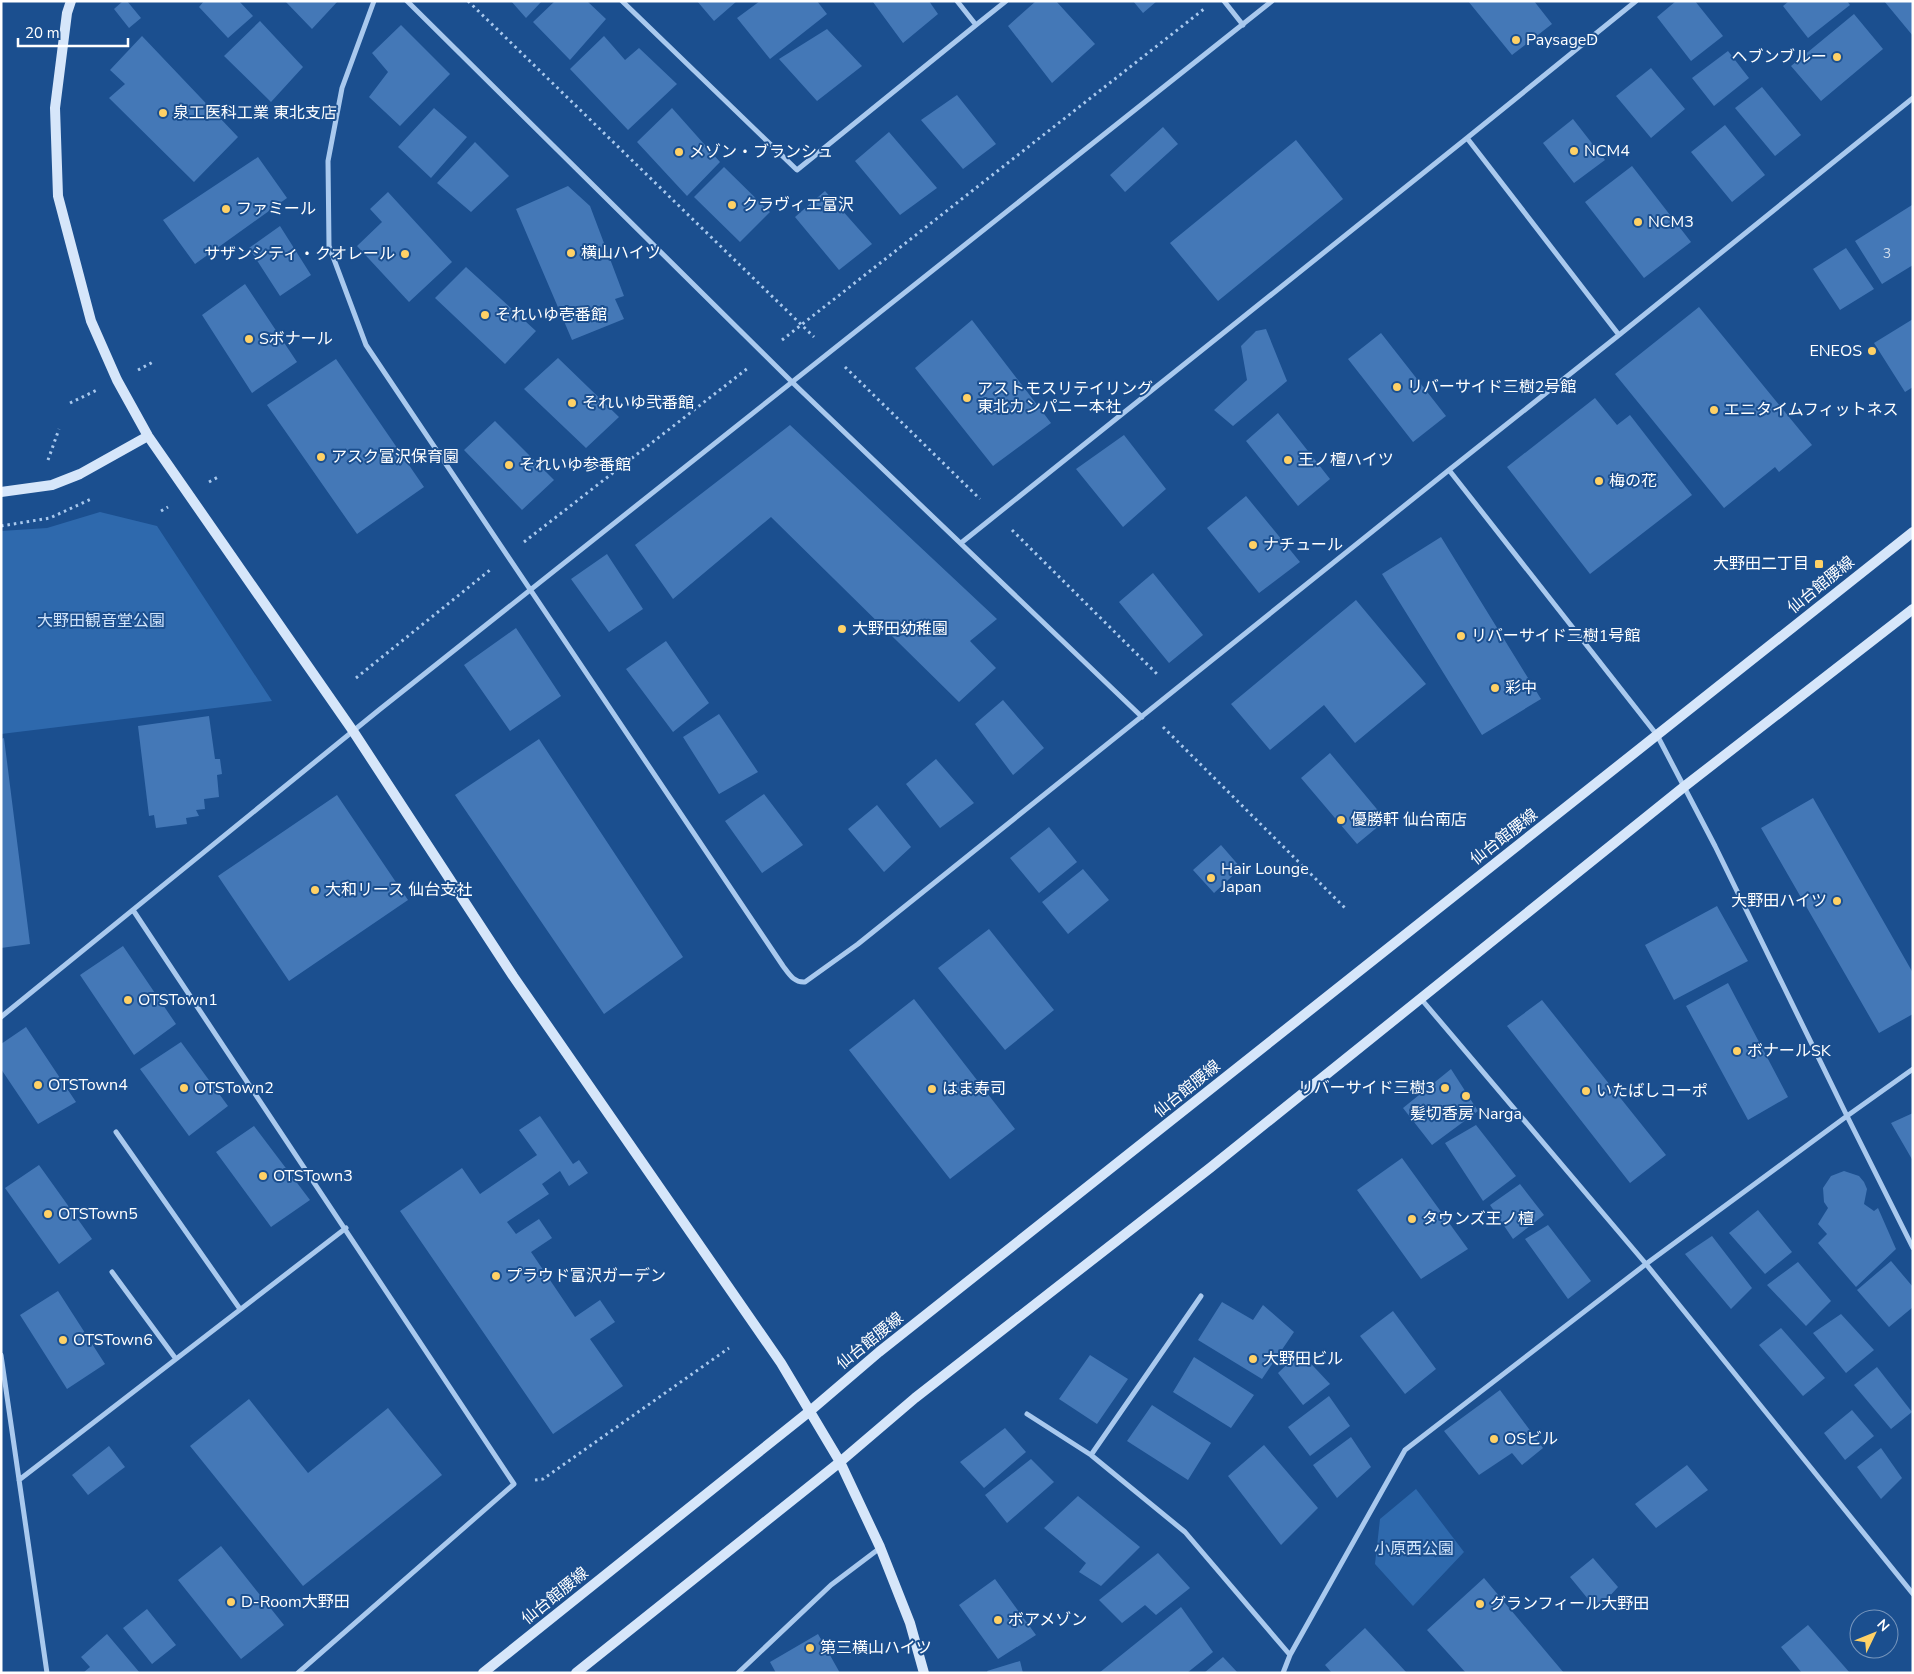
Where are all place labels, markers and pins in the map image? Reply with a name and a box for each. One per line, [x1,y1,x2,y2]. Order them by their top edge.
place label: PaysageD [1526,29,1598,51]
marker: PaysageD [1510,34,1522,46]
place label: ヘブンブルー [1731,46,1827,68]
marker: ヘブンブルー [1831,51,1843,63]
place label: 泉工医科工業 東北支店 [173,102,337,124]
marker: 泉工医科工業 東北支店 [157,107,169,119]
place label: NCM4 [1584,140,1630,162]
place label: メゾン・ブランシュ [689,141,833,163]
marker: NCM4 [1568,145,1580,157]
marker: メゾン・ブランシュ [673,146,685,158]
place label: クラヴィエ富沢 [742,194,854,216]
place label: ファミール [236,198,316,220]
marker: クラヴィエ富沢 [726,199,738,211]
marker: ファミール [220,203,232,215]
place label: NCM3 [1648,211,1694,233]
marker: NCM3 [1632,216,1644,228]
place label: 横山ハイツ [581,242,661,264]
place label: サザンシティ・クオレール [204,243,395,265]
marker: 横山ハイツ [565,247,577,259]
marker: サザンシティ・クオレール [399,248,411,260]
place label: それいゆ壱番館 [495,304,607,326]
marker: それいゆ壱番館 [479,309,491,321]
place label: Sボナール [259,328,333,350]
marker: Sボナール [243,333,255,345]
place label: ENEOS [1809,340,1862,362]
marker: ENEOS [1866,345,1878,357]
place label: リバーサイド三樹2号館 [1407,376,1576,398]
place label: アストモスリテイリング 東北カンパニー本社 [977,378,1153,418]
marker: リバーサイド三樹2号館 [1391,381,1403,393]
place label: それいゆ弐番館 [582,392,694,414]
marker: アストモスリテイリング 東北カンパニー本社 [961,392,973,404]
marker: それいゆ弐番館 [566,397,578,409]
place label: エニタイムフィットネス [1724,399,1898,421]
marker: エニタイムフィットネス [1708,404,1720,416]
place label: アスク富沢保育園 [331,446,459,468]
place label: 王ノ檀ハイツ [1298,449,1394,471]
marker: アスク富沢保育園 [315,451,327,463]
place label: それいゆ参番館 [519,454,631,476]
marker: 王ノ檀ハイツ [1282,454,1294,466]
marker: それいゆ参番館 [503,459,515,471]
place label: 梅の花 [1609,470,1657,492]
marker: 梅の花 [1593,475,1605,487]
place label: ナチュール [1263,534,1343,556]
marker: ナチュール [1247,539,1259,551]
place label: 大野田二丁目 [1713,553,1809,575]
marker: 大野田二丁目 [1813,558,1825,570]
place label: 大野田幼稚園 [852,618,948,640]
marker: 大野田幼稚園 [836,623,848,635]
place label: リバーサイド三樹1号館 [1471,625,1640,647]
marker: リバーサイド三樹1号館 [1455,630,1467,642]
place label: 彩中 [1505,677,1537,699]
marker: 彩中 [1489,682,1501,694]
place label: 優勝軒 仙台南店 [1351,809,1467,831]
marker: 優勝軒 仙台南店 [1335,814,1347,826]
place label: Hair Lounge Japan [1220,858,1309,898]
marker: Hair Lounge Japan [1205,872,1217,884]
place label: 大和リース 仙台支社 [325,879,472,901]
marker: 大和リース 仙台支社 [309,884,321,896]
place label: 大野田ハイツ [1731,890,1827,912]
marker: 大野田ハイツ [1831,895,1843,907]
place label: OTSTown1 [138,989,218,1011]
marker: OTSTown1 [122,994,134,1006]
place label: ボナールSK [1747,1040,1832,1062]
marker: ボナールSK [1731,1045,1743,1057]
place label: OTSTown4 [48,1074,128,1096]
place label: OTSTown2 [194,1077,274,1099]
place label: リバーサイド三樹3 [1298,1077,1435,1099]
place label: はま寿司 [942,1078,1006,1100]
marker: OTSTown4 [32,1079,44,1091]
place label: いたばしコーポ [1596,1080,1708,1102]
marker: OTSTown2 [178,1082,190,1094]
marker: リバーサイド三樹3 [1439,1082,1451,1094]
marker: はま寿司 [926,1083,938,1095]
marker: いたばしコーポ [1580,1085,1592,1097]
marker: 髪切香房 Narga [1460,1090,1472,1102]
place label: 髪切香房 Narga [1410,1103,1522,1125]
place label: OTSTown3 [273,1165,353,1187]
marker: OTSTown3 [257,1170,269,1182]
place label: OTSTown5 [58,1203,138,1225]
marker: OTSTown5 [42,1208,54,1220]
place label: タウンズ王ノ檀 [1422,1208,1534,1230]
marker: タウンズ王ノ檀 [1406,1213,1418,1225]
place label: プラウド富沢ガーデン [506,1265,666,1287]
marker: プラウド富沢ガーデン [490,1270,502,1282]
place label: OTSTown6 [73,1329,153,1351]
marker: OTSTown6 [57,1334,69,1346]
place label: 大野田ビル [1263,1348,1343,1370]
marker: 大野田ビル [1247,1353,1259,1365]
place label: OSビル [1504,1428,1558,1450]
marker: OSビル [1488,1433,1500,1445]
place label: D-Room大野田 [241,1591,350,1613]
place label: グランフィール大野田 [1490,1593,1649,1615]
marker: D-Room大野田 [225,1596,237,1608]
marker: グランフィール大野田 [1474,1598,1486,1610]
place label: ボアメゾン [1008,1609,1087,1631]
marker: ボアメゾン [992,1614,1004,1626]
place label: 第三横山ハイツ [820,1637,932,1659]
marker: 第三横山ハイツ [804,1642,816,1654]

